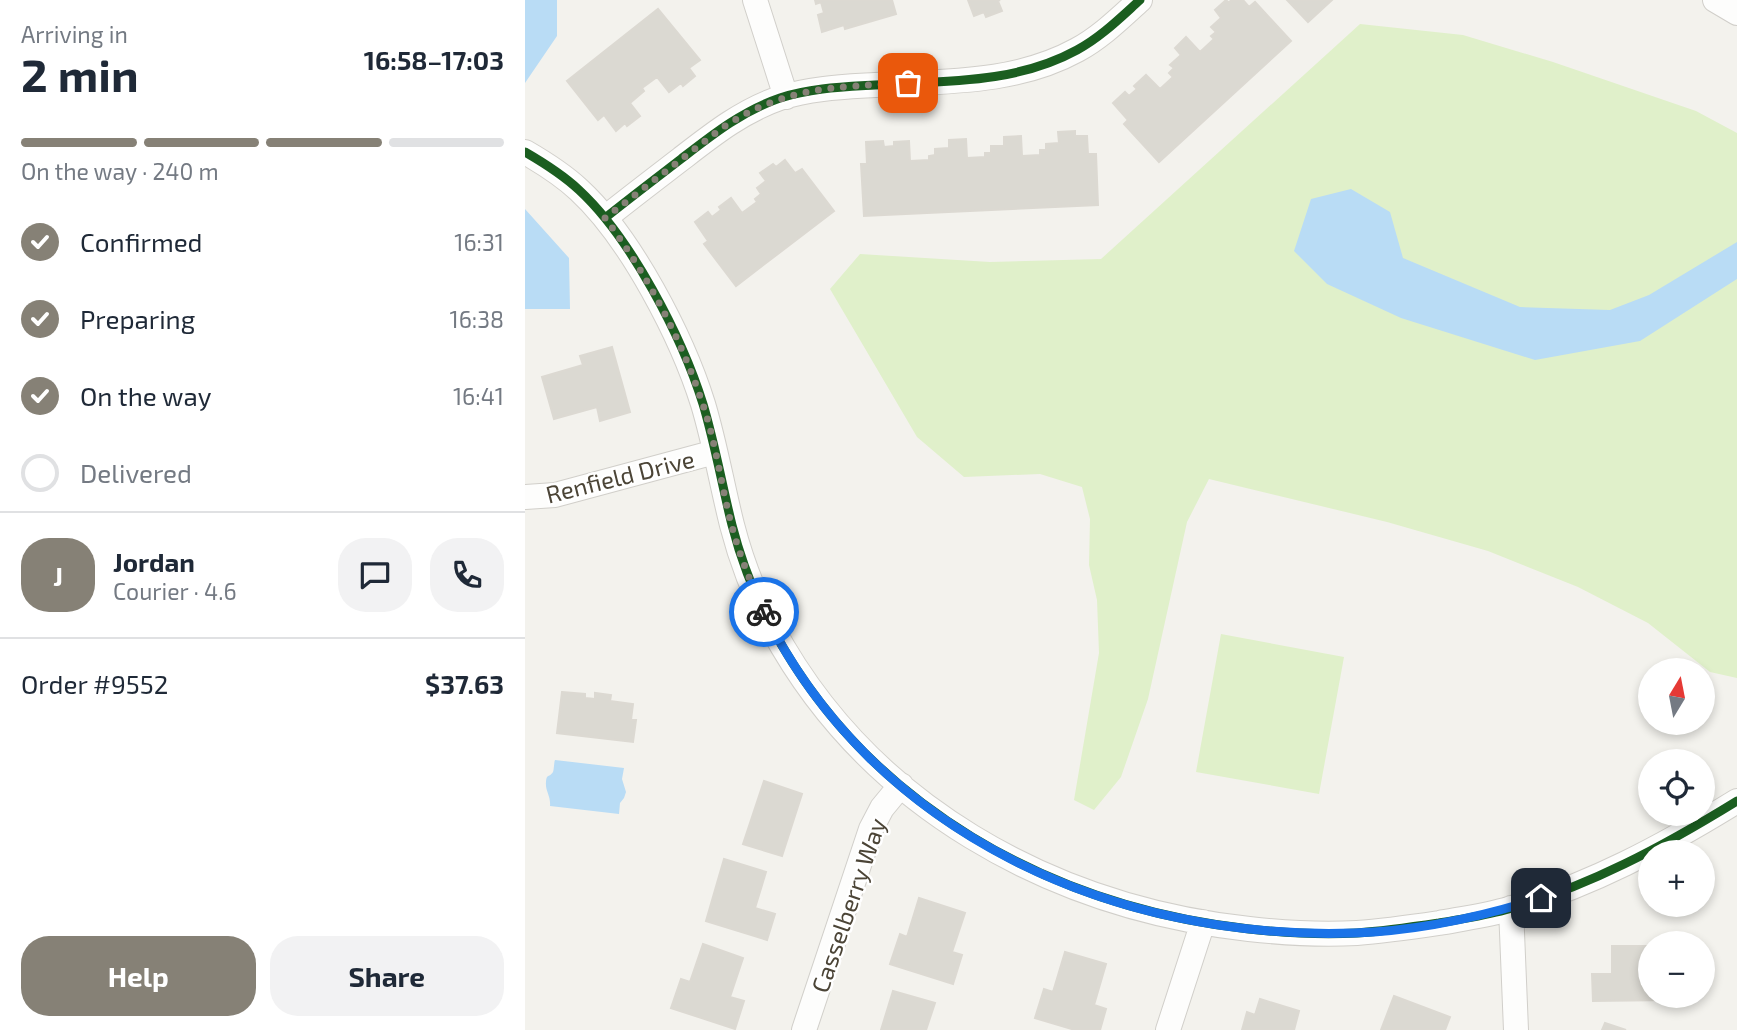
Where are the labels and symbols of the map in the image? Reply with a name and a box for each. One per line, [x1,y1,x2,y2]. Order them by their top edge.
pin [878,53,938,113]
street label: Renfield Drive [543,444,697,508]
courier [729,577,799,647]
north arrow [1638,658,1715,735]
street label: Casselberry Way [805,814,892,996]
pin [1511,868,1571,928]

